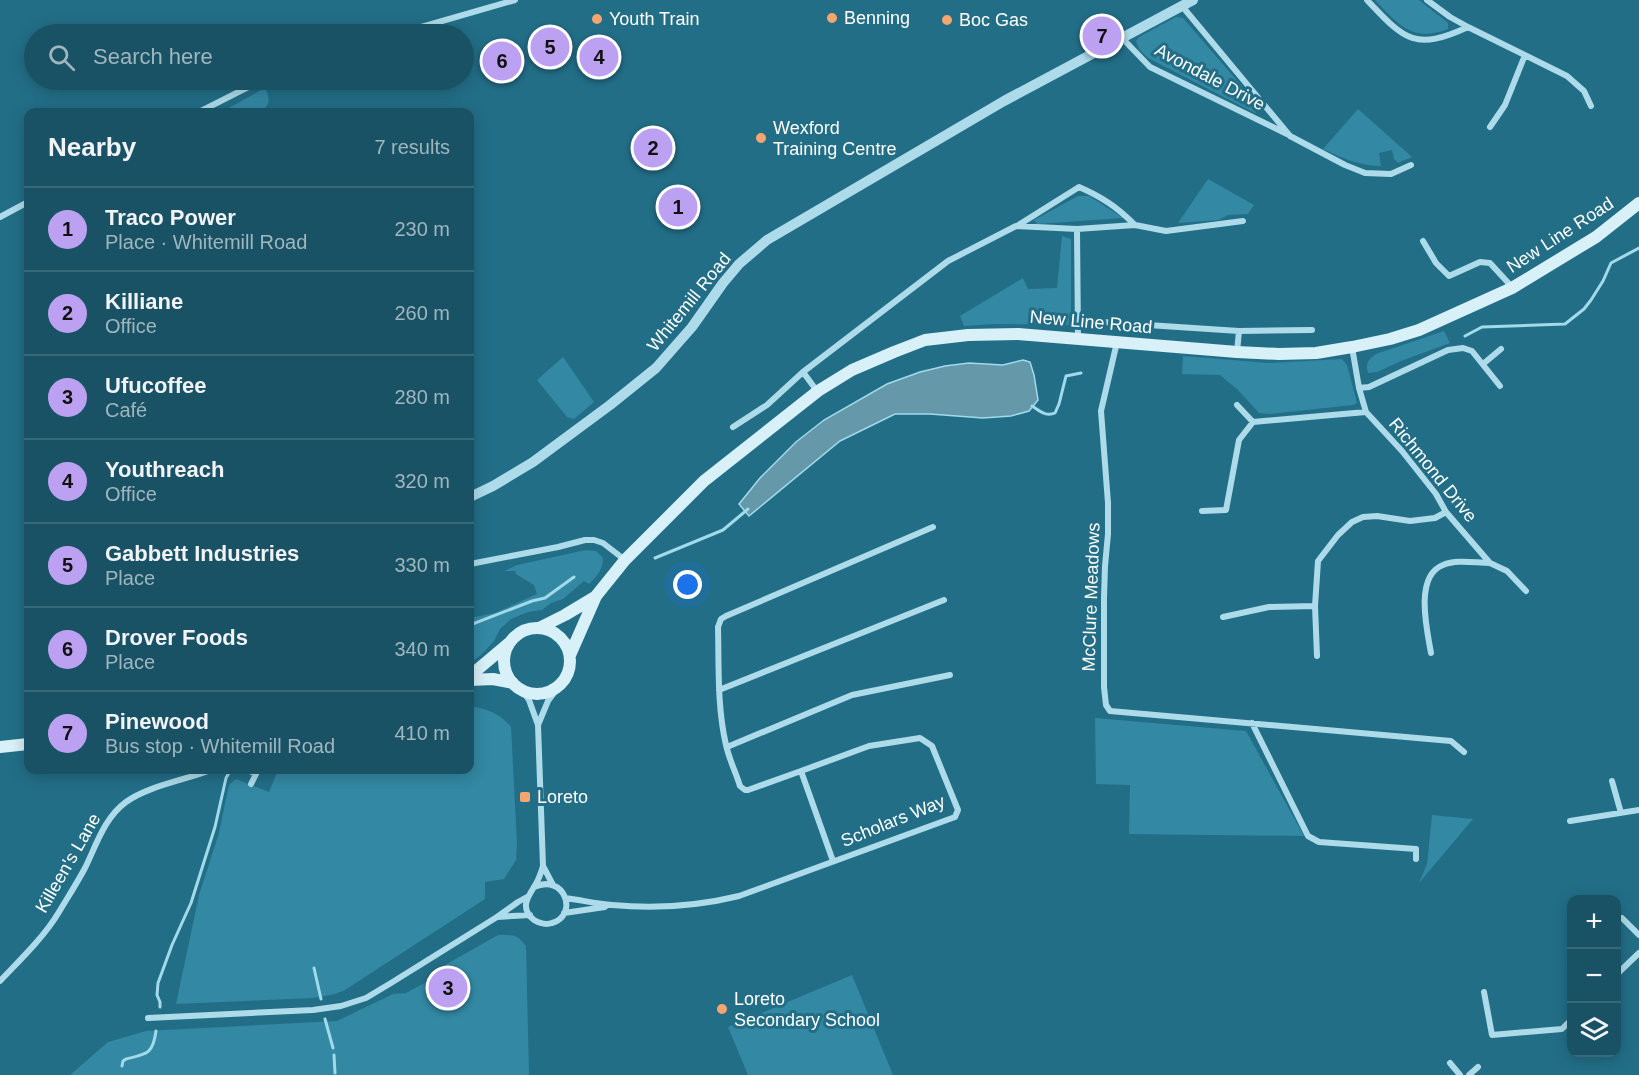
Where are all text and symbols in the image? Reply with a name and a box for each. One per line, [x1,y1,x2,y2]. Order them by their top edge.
place label: Benning [844,8,910,28]
place label: Youth Train [609,9,699,29]
place label: Boc Gas [959,10,1028,30]
marker: Benning [825,11,839,25]
marker: Youth Train [590,12,604,26]
marker: Boc Gas [940,13,954,27]
pin: 7 [1082,14,1122,58]
search box [24,24,474,90]
pin: 5 [530,24,570,70]
pin: 4 [580,34,618,80]
pin: 6 [482,38,522,84]
street label: Avondale Drive [1152,40,1268,114]
icon: search [45,41,78,74]
text: Search here [93,44,213,69]
place label: Wexford Training Centre [773,118,896,159]
pin: 2 [634,126,672,170]
marker: Wexford Training Centre [754,131,768,145]
text: Nearby [48,132,136,162]
text: 7 results [374,136,450,158]
pin: 1 [658,184,698,230]
street label: New Line Road [1503,193,1617,277]
text: Traco Power [105,205,236,230]
text: 1 [62,218,73,240]
text: 230 m [394,218,450,240]
text: Place · Whitemill Road [105,231,307,253]
street label: Whitemill Road [643,249,735,355]
text: Killiane [105,289,183,314]
text: 2 [62,302,73,324]
text: 260 m [394,302,450,324]
street label: New Line Road [1029,307,1153,337]
text: Office [105,315,157,337]
text: Ufucoffee [105,373,206,398]
text: 3 [62,386,73,408]
text: 280 m [394,386,450,408]
text: Café [105,399,147,421]
street label: Richmond Drive [1385,414,1481,526]
text: Youthreach [105,457,224,482]
text: 4 [62,470,73,492]
text: 320 m [394,470,450,492]
text: Office [105,483,157,505]
street label: McClure Meadows [1078,522,1104,672]
text: Gabbett Industries [105,541,299,566]
text: 5 [62,554,73,576]
text: 330 m [394,554,450,576]
text: Place [105,567,155,589]
your location [673,570,702,599]
text: Drover Foods [105,625,248,650]
text: 6 [62,638,73,660]
text: 340 m [394,638,450,660]
text: Place [105,651,155,673]
text: Pinewood [105,709,209,734]
text: 7 [62,722,73,744]
text: 410 m [394,722,450,744]
text: Bus stop · Whitemill Road [105,735,335,757]
place label: Loreto [537,787,588,807]
marker: Loreto [518,790,532,804]
street label: Scholars Way [838,791,948,851]
street label: Killeen's Lane [31,810,105,916]
map controls [1567,895,1621,1057]
button: + [1567,895,1621,949]
button: − [1567,949,1621,1003]
pin: 3 [428,966,468,1010]
place label: Loreto Secondary School [734,989,880,1030]
marker: Loreto Secondary School [715,1002,729,1016]
button: layers [1567,1003,1621,1057]

